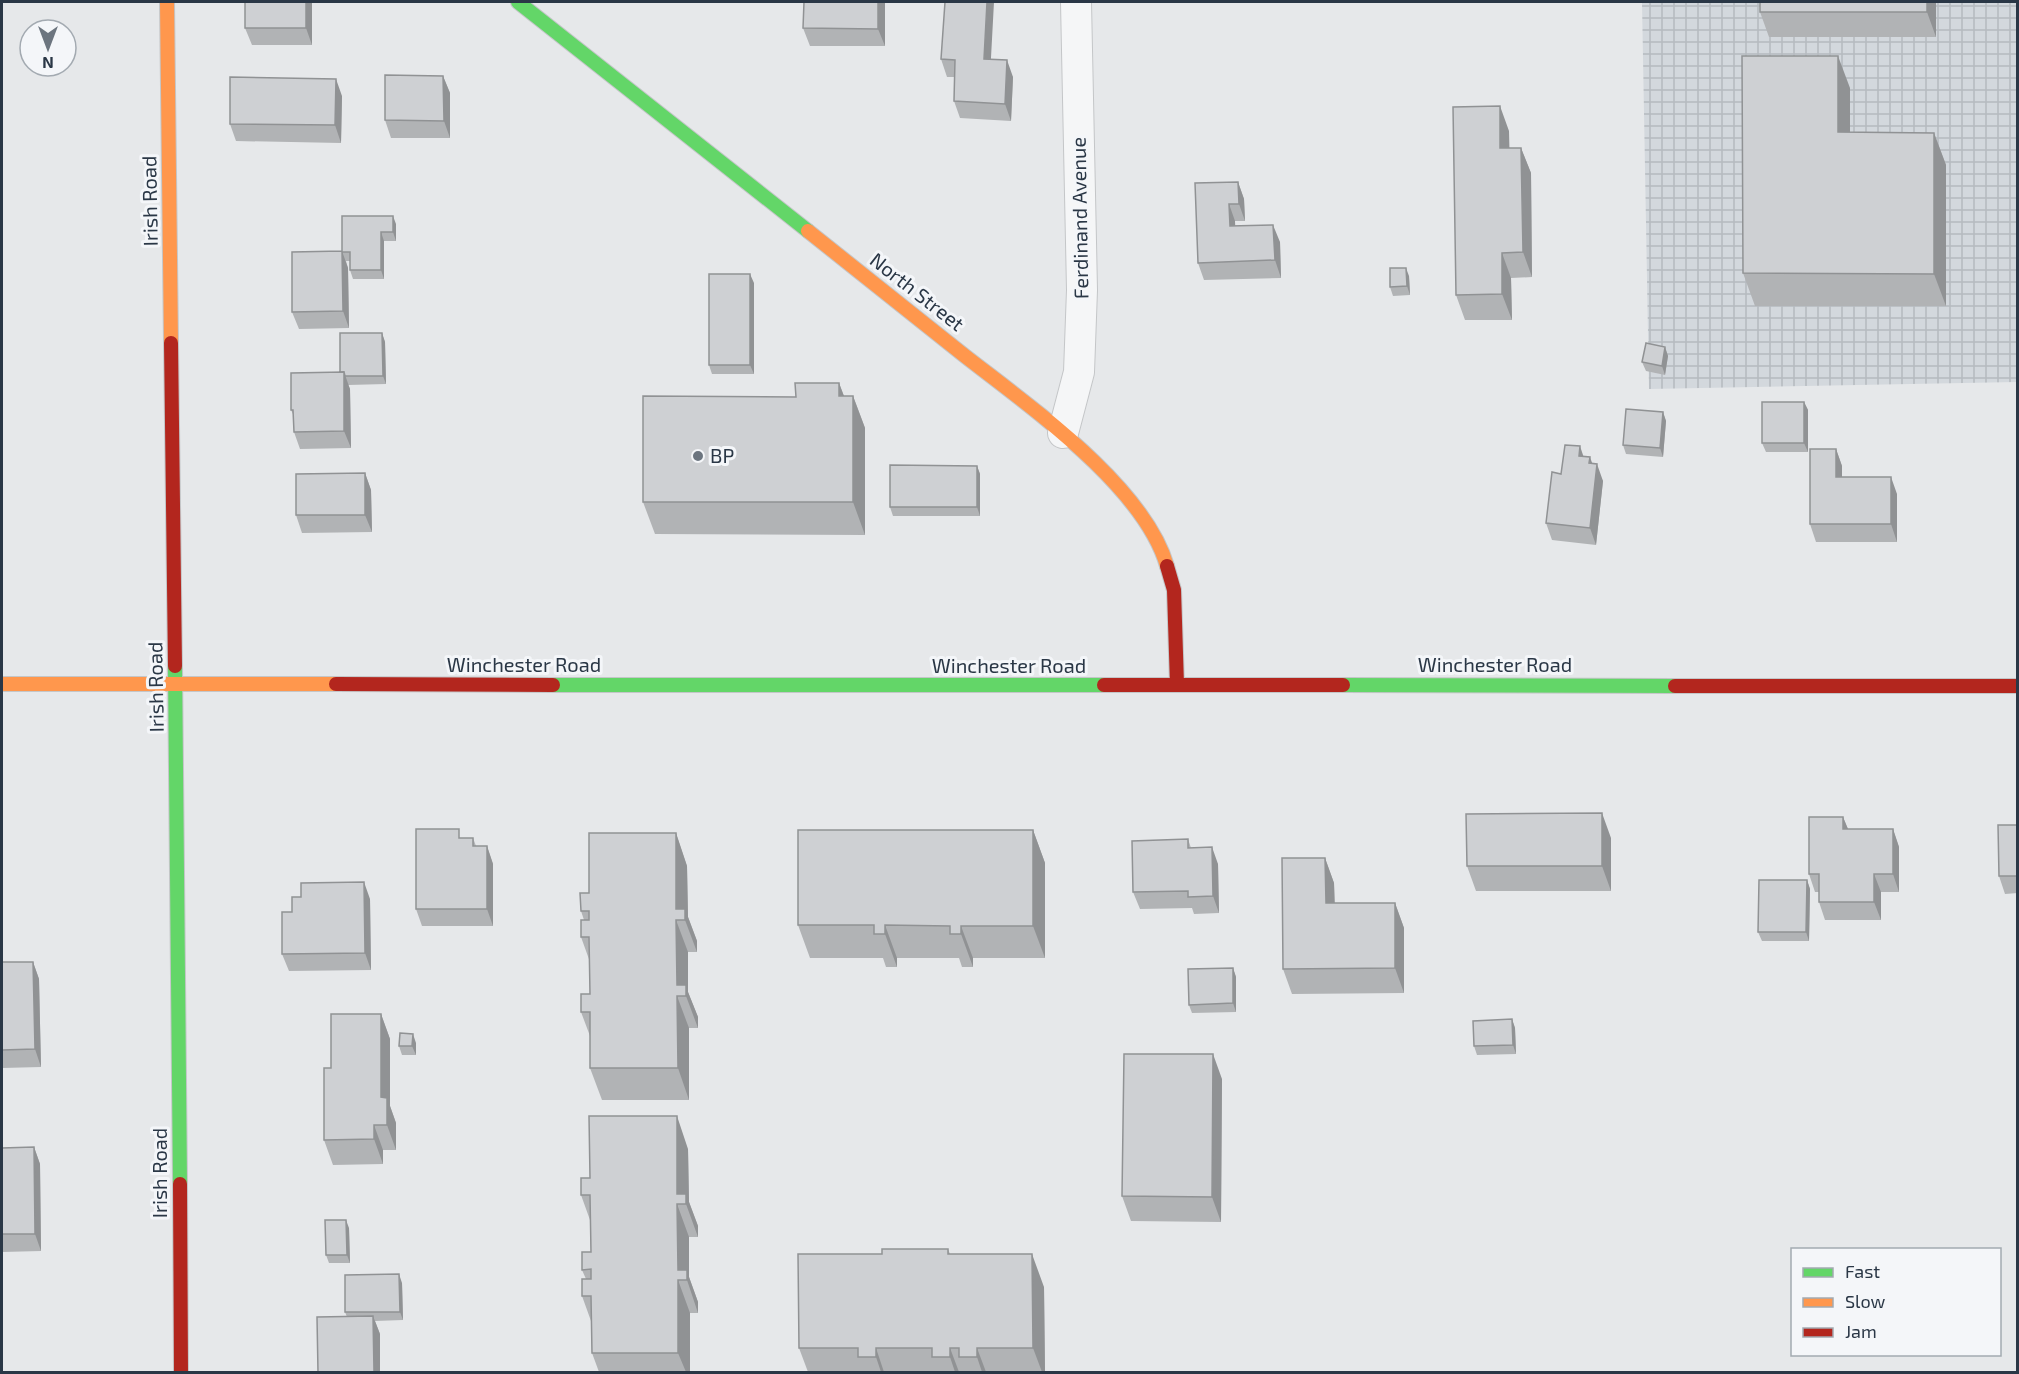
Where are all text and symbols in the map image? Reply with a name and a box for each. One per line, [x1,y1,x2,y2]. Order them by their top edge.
north arrow [18,18,78,78]
text: N [42,54,54,73]
street label: Ferdinand Avenue [1066,137,1092,299]
street label: Irish Road [136,156,162,246]
street label: North Street [866,247,970,336]
place label: BP [710,443,734,467]
marker: BP [691,449,705,463]
street label: Irish Road [142,642,168,732]
street label: Winchester Road [447,652,601,676]
street label: Winchester Road [1418,652,1572,676]
street label: Winchester Road [932,653,1086,677]
street label: Irish Road [147,1128,171,1218]
legend [1791,1248,2001,1356]
text: Fast [1845,1260,1880,1282]
text: Slow [1845,1290,1886,1312]
text: Jam [1845,1320,1877,1342]

